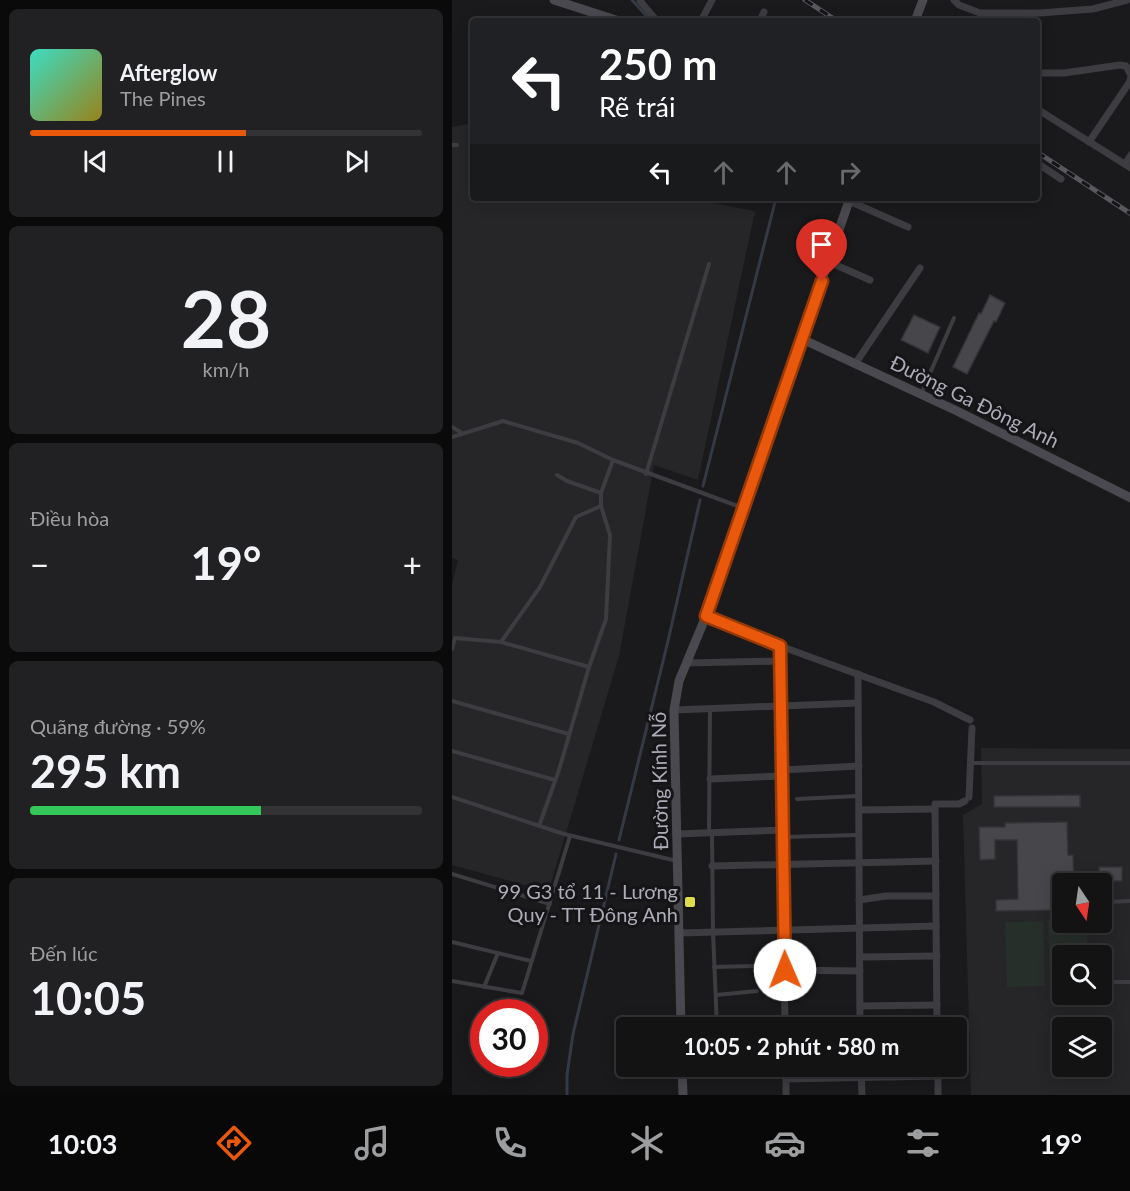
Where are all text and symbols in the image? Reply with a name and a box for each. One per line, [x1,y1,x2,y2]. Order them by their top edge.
text: 250 m [599,39,717,89]
icon: left [500,42,578,120]
text: Afterglow [120,59,217,86]
text: The Pines [120,86,206,110]
text: Rẽ trái [599,90,675,123]
icon: previous [79,145,112,178]
icon: pause [209,145,242,178]
icon: next [340,145,373,178]
icon: left [644,156,677,189]
icon: ahead [707,156,740,189]
icon: ahead [770,156,803,189]
icon: right [833,156,866,189]
pin [796,219,847,281]
icon: arrive [805,228,838,261]
text: 28 [181,271,271,365]
street label: Đường Ga Đông Anh [887,350,1063,452]
text: km/h [203,357,249,381]
text: Điều hòa [30,506,109,530]
text: 19° [191,536,261,590]
text: − [30,544,49,584]
text: + [403,544,422,584]
street label: Đường Kính Nỗ [646,712,672,850]
text: Quãng đường · 59% [30,714,206,738]
text: 295 km [30,744,181,798]
north arrow [1052,873,1112,933]
map controls [1052,873,1112,1077]
place label: 99 G3 tổ 11 - Lương Quy - TT Đông Anh [498,879,678,926]
marker: 99 G3 tổ 11 - Lương Quy - TT Đông Anh [683,895,697,909]
position arrow [753,938,817,1002]
text: Đến lúc [30,941,98,965]
button: search [1052,945,1112,1005]
text: 10:05 [30,971,146,1025]
speed limit sign: 30 [470,999,548,1077]
button: layers [1052,1017,1112,1077]
text: 10:05 · 2 phút · 580 m [684,1033,899,1060]
icon: directions [213,1122,255,1164]
icon: music [351,1122,393,1164]
icon: phone [489,1122,531,1164]
icon: climate [626,1122,668,1164]
icon: car [764,1122,806,1164]
icon: filters [902,1122,944,1164]
text: 10:03 [48,1127,117,1160]
text: 19° [1039,1127,1082,1160]

